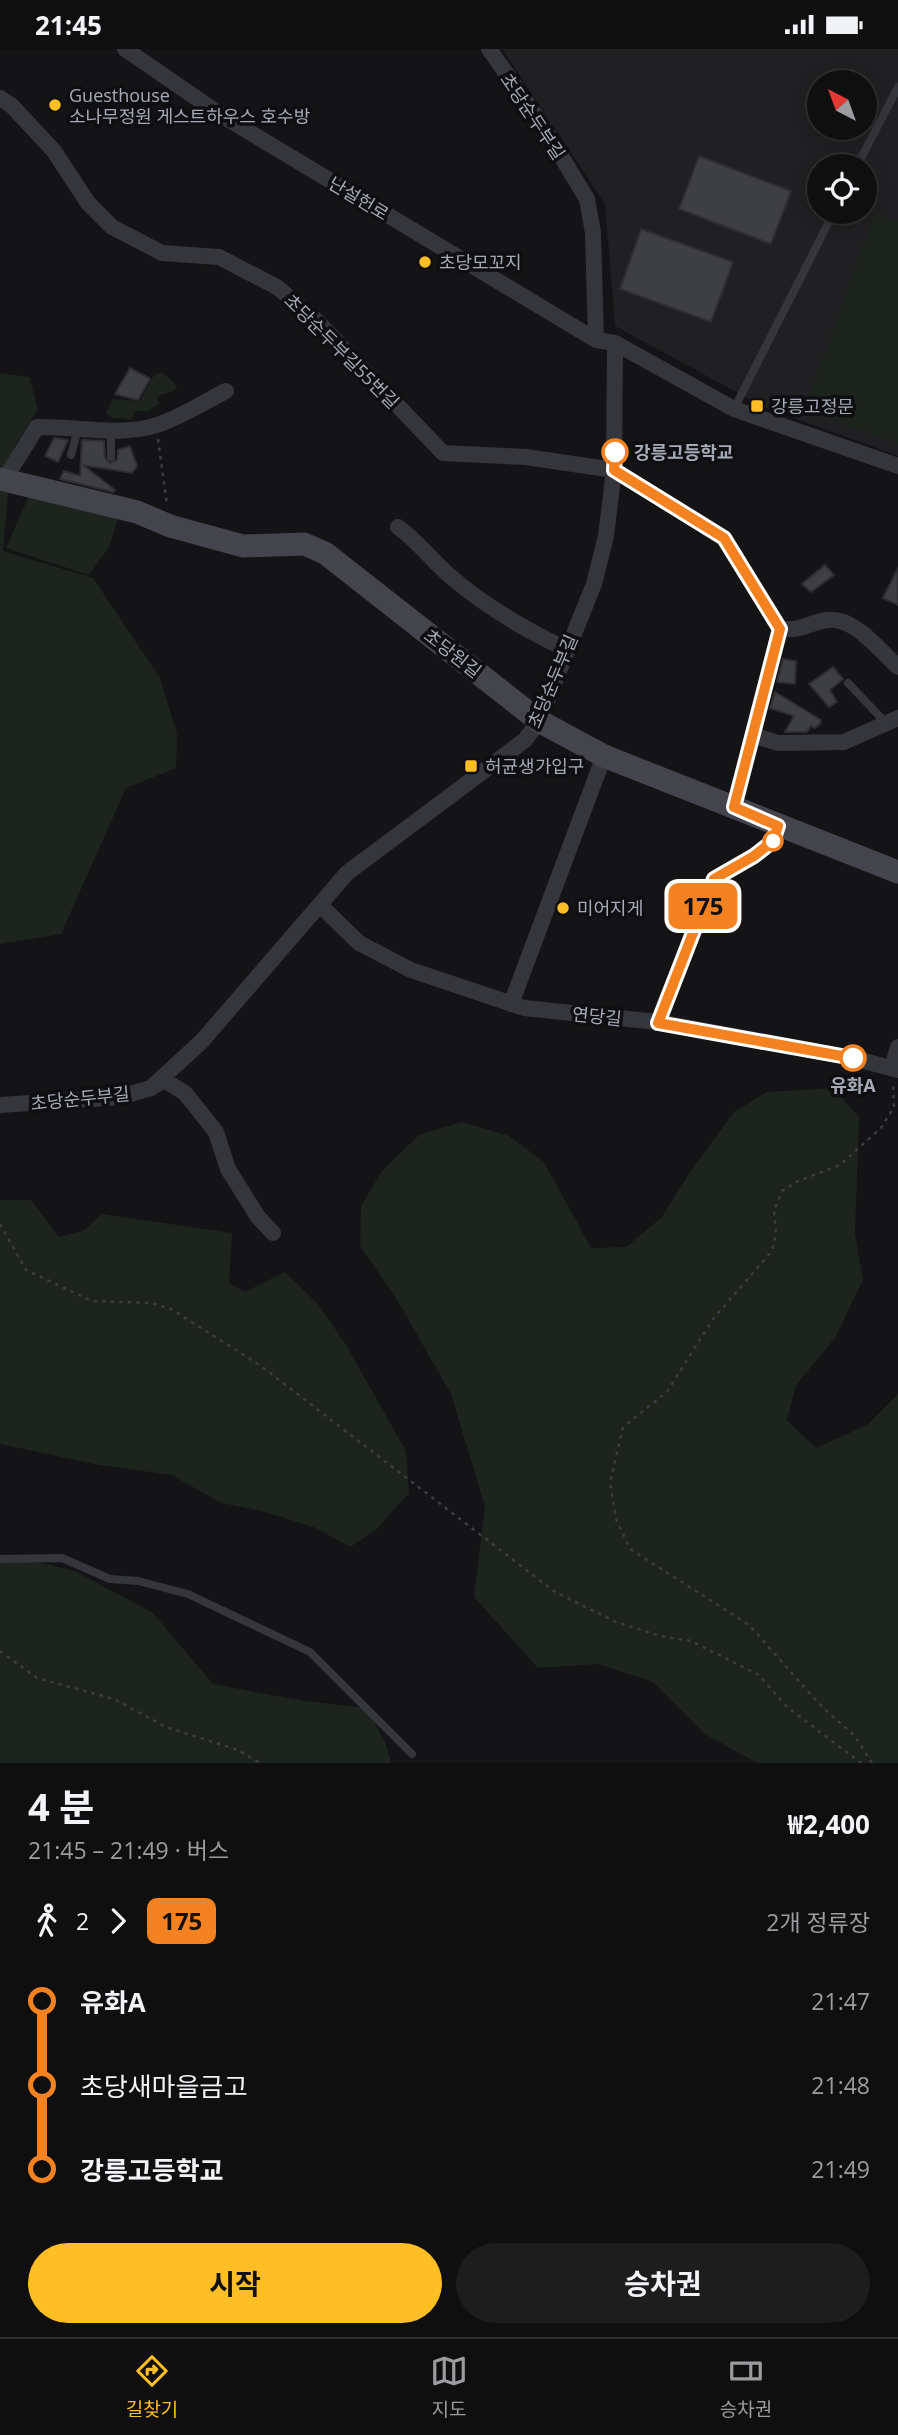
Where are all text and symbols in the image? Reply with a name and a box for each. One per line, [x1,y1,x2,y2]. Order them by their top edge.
text: 21:45 [35,7,102,43]
street label: 초당순두부길 [495,68,571,164]
north arrow [807,70,877,140]
map controls [807,70,877,224]
place label: Guesthouse 소나무정원 게스트하우스 호수방 [69,83,310,128]
marker: Guesthouse 소나무정원 게스트하우스 호수방 [47,97,63,113]
button: locate [807,154,877,224]
street label: 난설헌로 [324,171,394,225]
place label: 초당모꼬지 [439,250,522,274]
marker: 초당모꼬지 [417,254,433,270]
street label: 초당순두부길55번길 [279,288,405,414]
place label: 강릉고정문 [771,394,854,418]
marker: 강릉고정문 [749,398,765,414]
marker: 강릉고등학교 [602,439,628,465]
place label: 강릉고등학교 [634,440,733,464]
street label: 초당원길 [420,623,486,683]
street label: 초당순두부길 [522,631,582,731]
place label: 허균생가입구 [485,754,584,778]
marker: 허균생가입구 [463,758,479,774]
unlabelled marker [763,831,783,851]
line badge: 175 [663,883,743,929]
text: 175 [682,889,724,922]
place label: 미어지게 [577,896,643,920]
marker: 미어지게 [555,900,571,916]
street label: 연당길 [571,1001,623,1031]
marker: 유화A [840,1045,866,1071]
place label: 유화A [830,1073,876,1097]
street label: 초당순두부길 [29,1081,131,1115]
text: 4 분 [28,1780,95,1832]
text: ₩2,400 [788,1806,870,1842]
text: 21:45 – 21:49 · 버스 [28,1834,229,1866]
icon: walk [28,1902,66,1940]
icon: forward [99,1902,137,1940]
text: 175 [161,1904,202,1937]
text: 2 [76,1905,89,1937]
text: 2개 정류장 [766,1906,870,1938]
text: 유화A [80,1984,146,2020]
text: 21:47 [811,1985,870,2017]
text: 초당새마을금고 [80,2068,247,2104]
text: 21:48 [811,2069,870,2101]
text: 강릉고등학교 [80,2152,224,2188]
text: 21:49 [811,2153,870,2185]
button: 시작 [28,2243,442,2323]
button: 승차권 [456,2243,870,2323]
tab: 길찾기 [126,2352,178,2422]
tab: 지도 [430,2352,468,2422]
tab: 승차권 [720,2352,772,2422]

